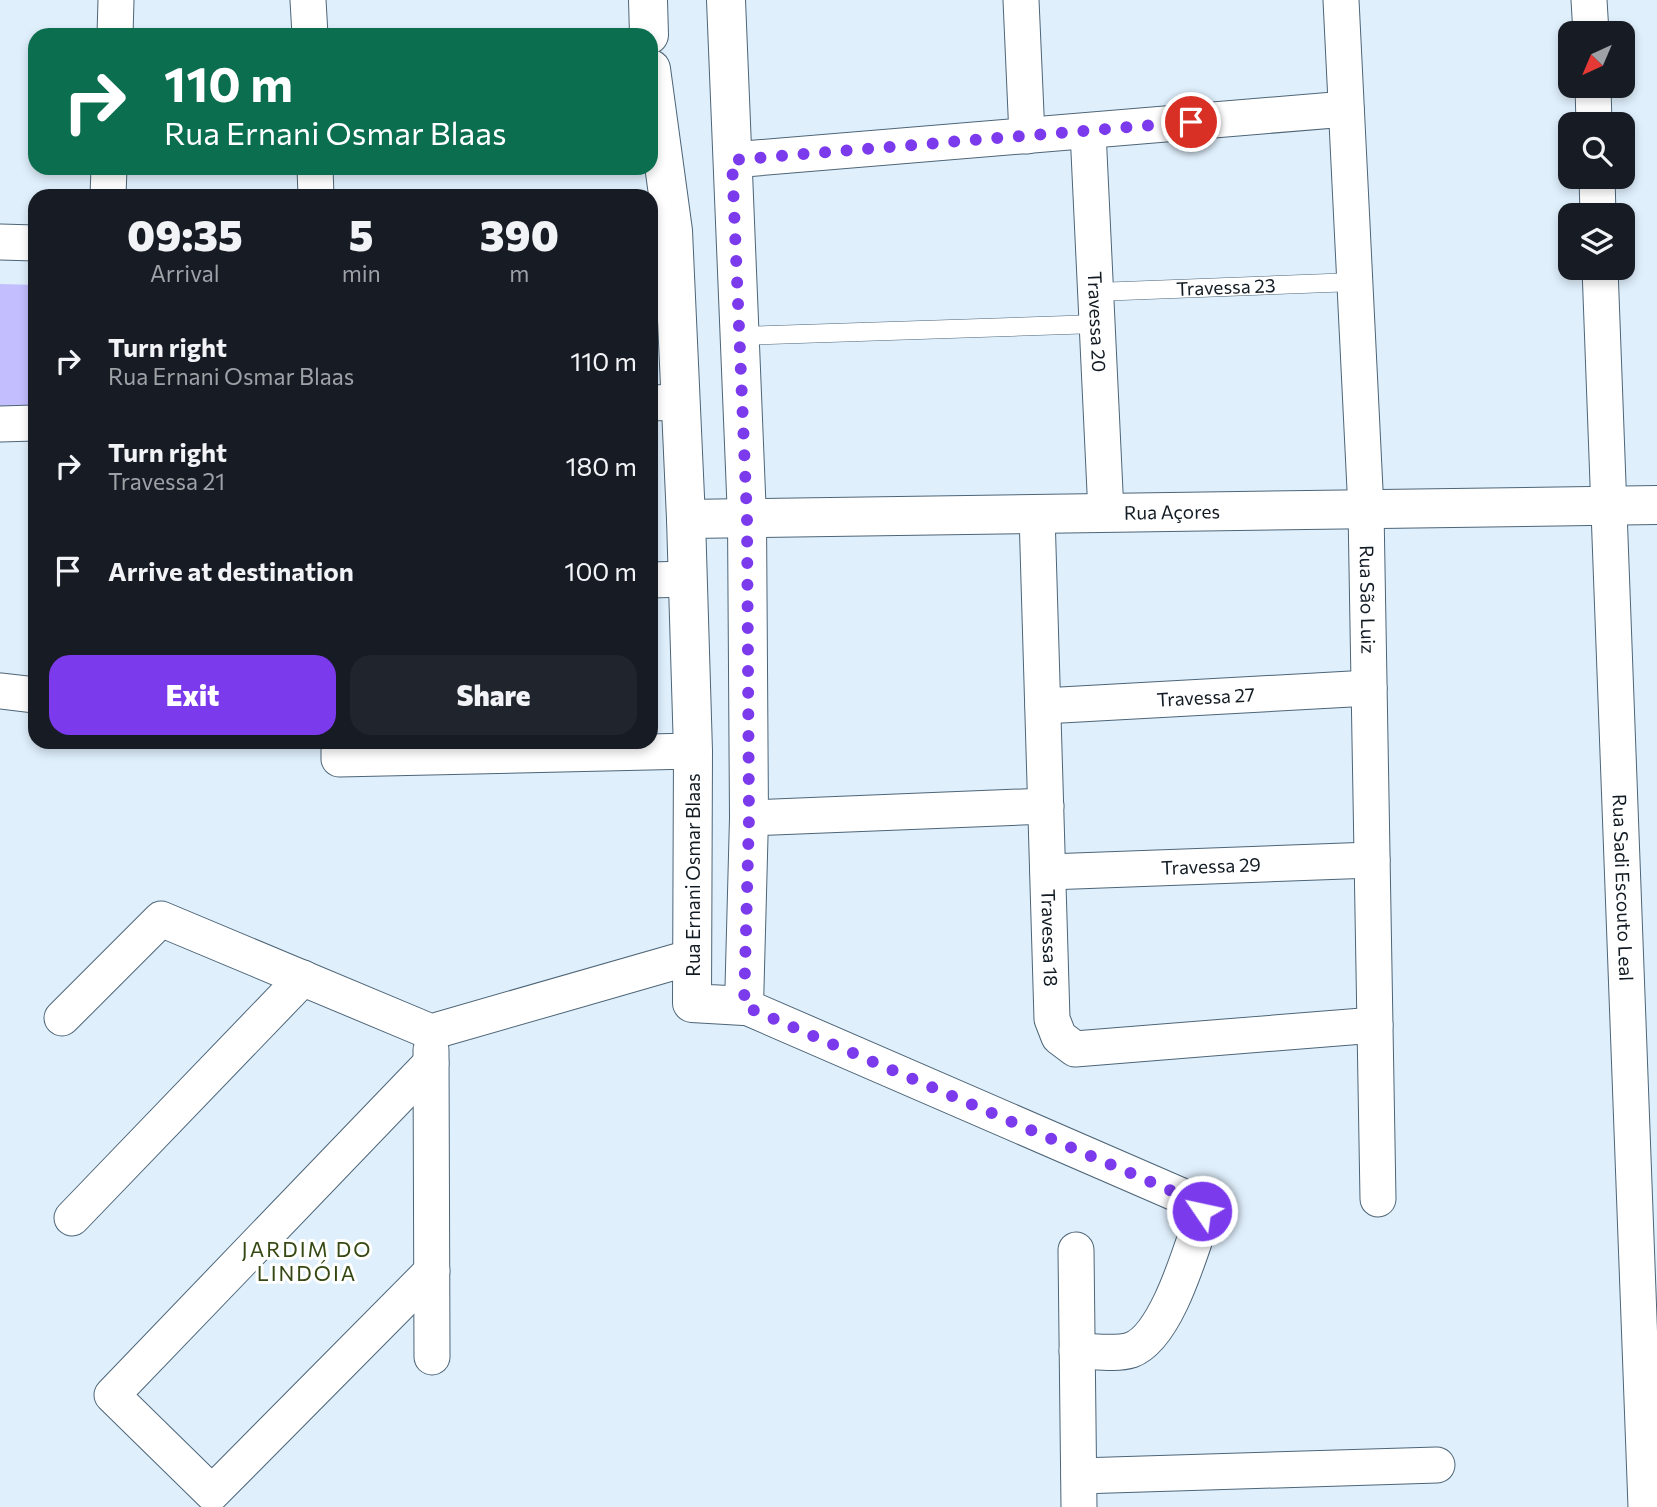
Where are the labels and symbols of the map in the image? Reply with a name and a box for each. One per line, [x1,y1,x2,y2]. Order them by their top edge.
north arrow [1558,21,1634,98]
pin [1161,92,1221,152]
street label: Travessa 20 [1084,271,1111,373]
street label: Travessa 23 [1176,273,1276,300]
street label: Rua Açores [1124,499,1220,524]
street label: Rua São Luiz [1356,545,1381,654]
street label: Travessa 27 [1156,682,1256,711]
street label: Rua Ernani Osmar Blaas [681,773,704,977]
street label: Rua Sadi Escouto Leal [1609,794,1638,981]
street label: Travessa 29 [1160,852,1261,879]
street label: Travessa 18 [1037,889,1063,987]
position arrow [1165,1174,1239,1248]
district label: JARDIM DO LINDÓIA [242,1236,372,1285]

